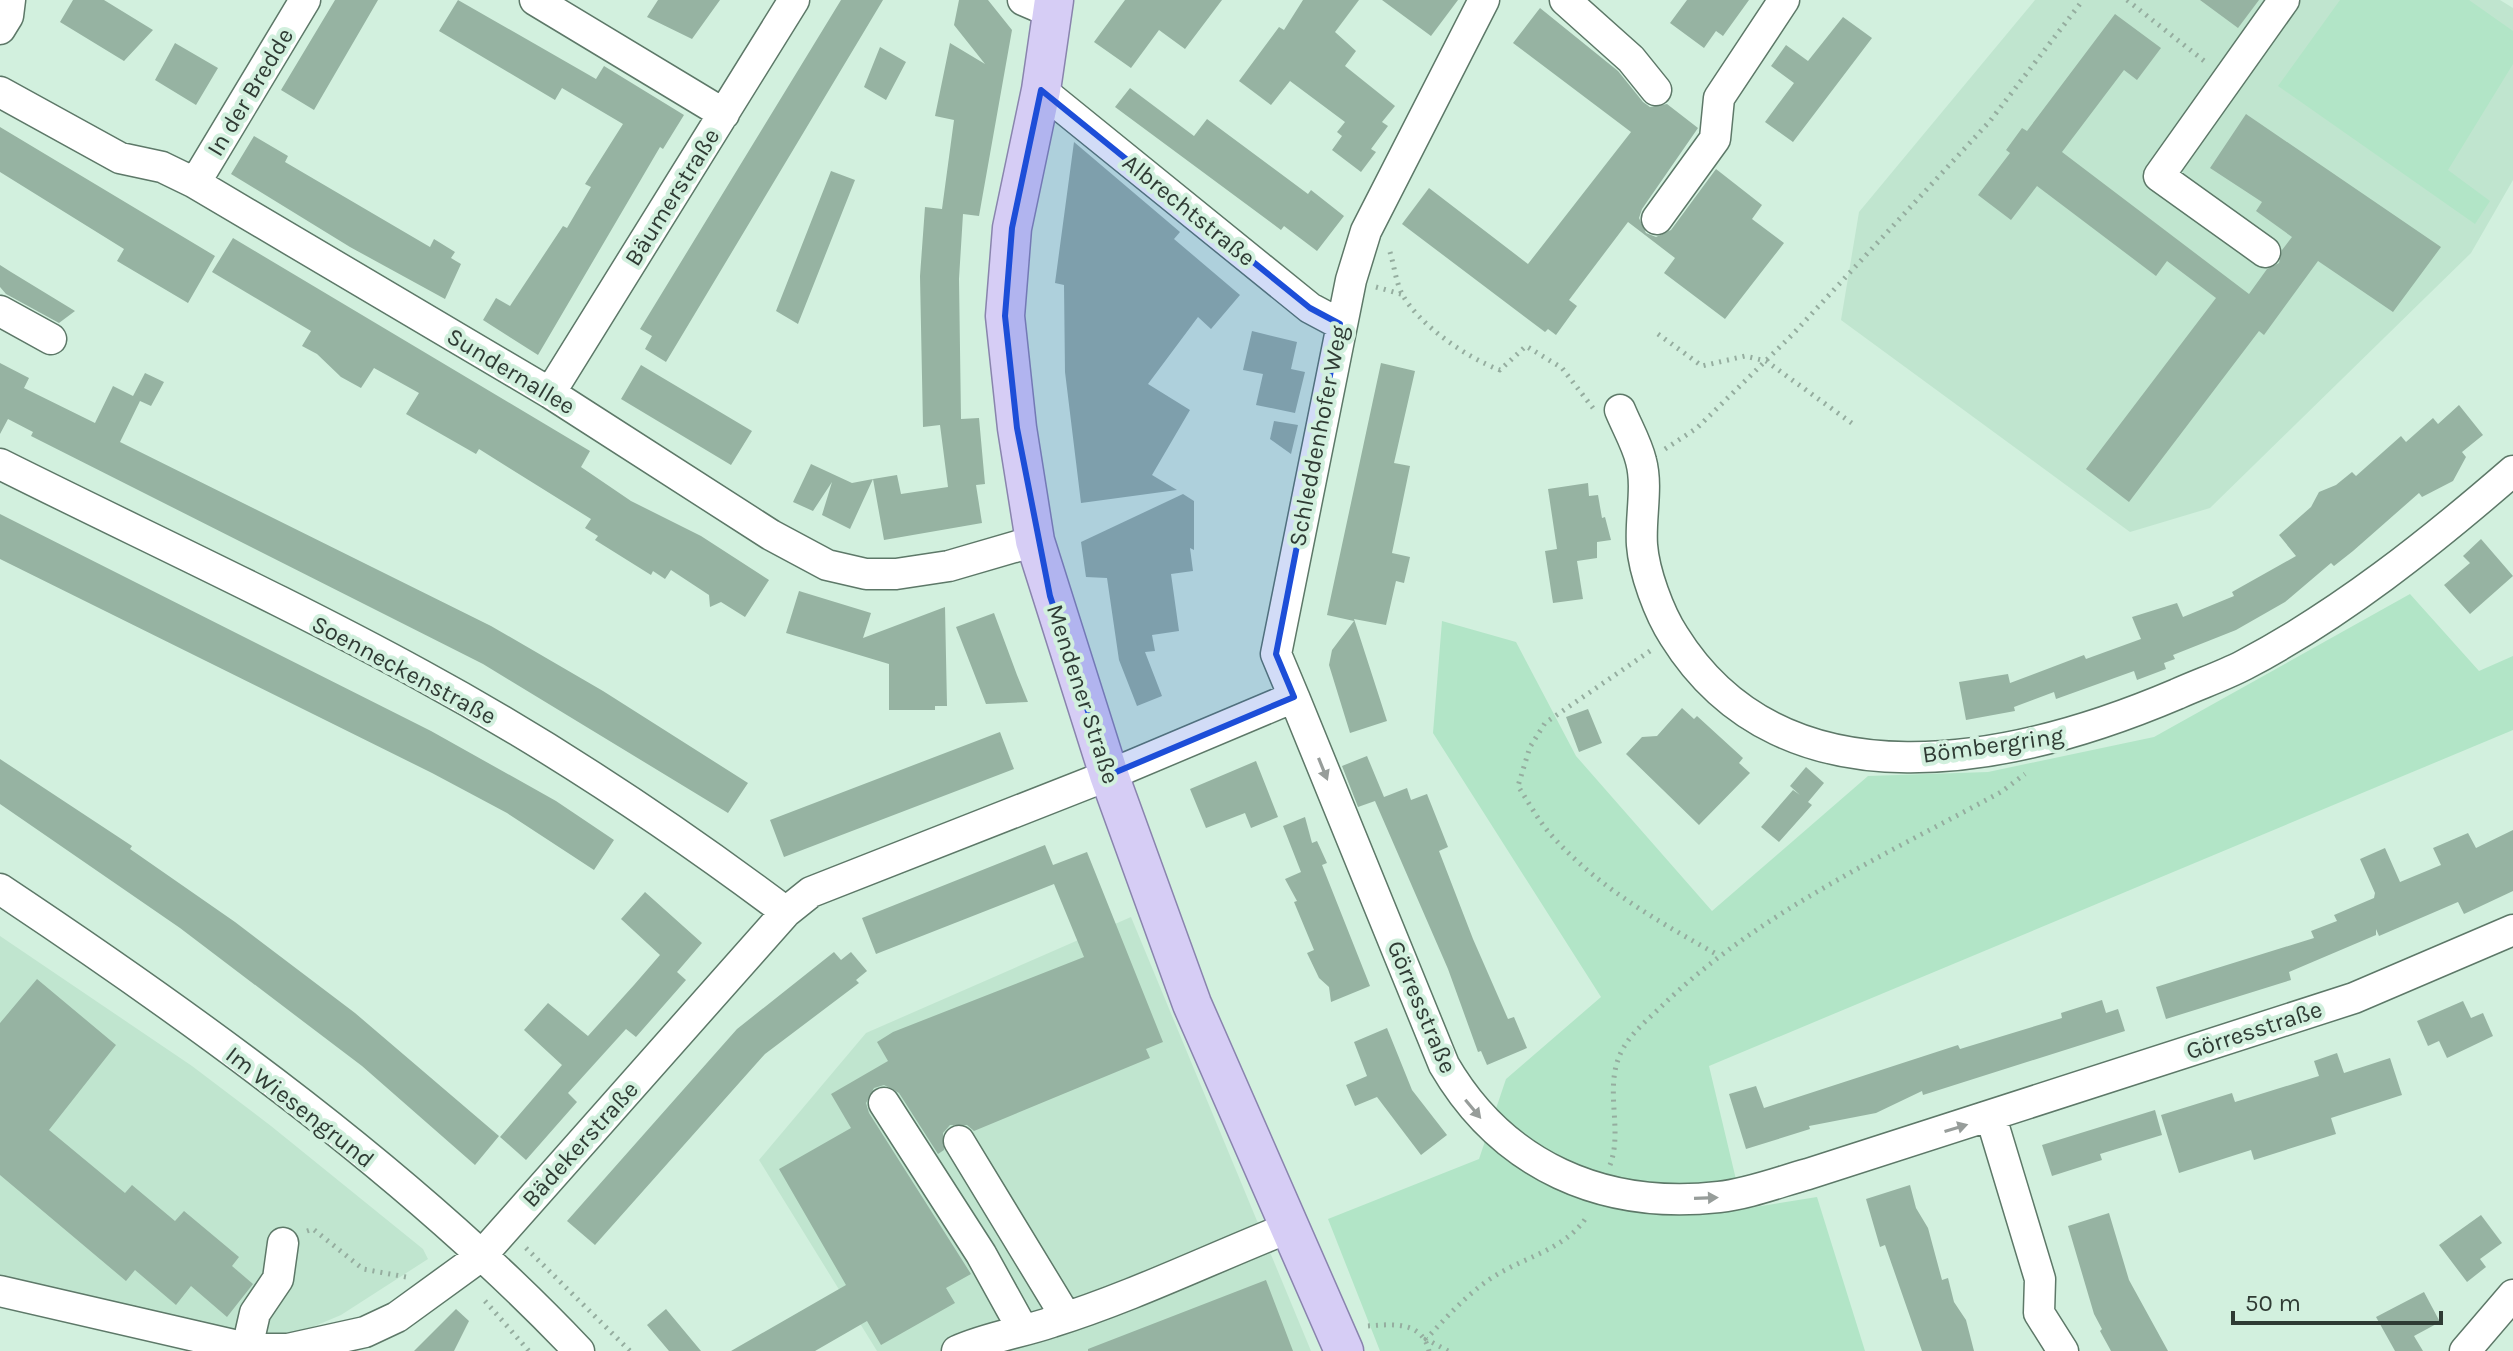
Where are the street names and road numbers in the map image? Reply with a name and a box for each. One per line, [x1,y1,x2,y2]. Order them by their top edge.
street label: In der Bredde [201,23,299,161]
street label: Bäumerstraße [619,123,725,271]
street label: Albrechtstraße [1117,148,1261,272]
street label: Sundernallee [442,322,580,420]
street label: Schleddenhofer Weg [1283,323,1353,549]
street label: Mendener Straße [1041,601,1125,787]
street label: Soenneckenstraße [307,610,501,730]
street label: Bömbergring [1920,721,2066,769]
street label: Görresstraße [1381,936,1463,1078]
street label: Görresstraße [2182,995,2326,1065]
street label: Im Wiesengrund [220,1040,380,1174]
street label: Bädekerstraße [516,1075,644,1213]

